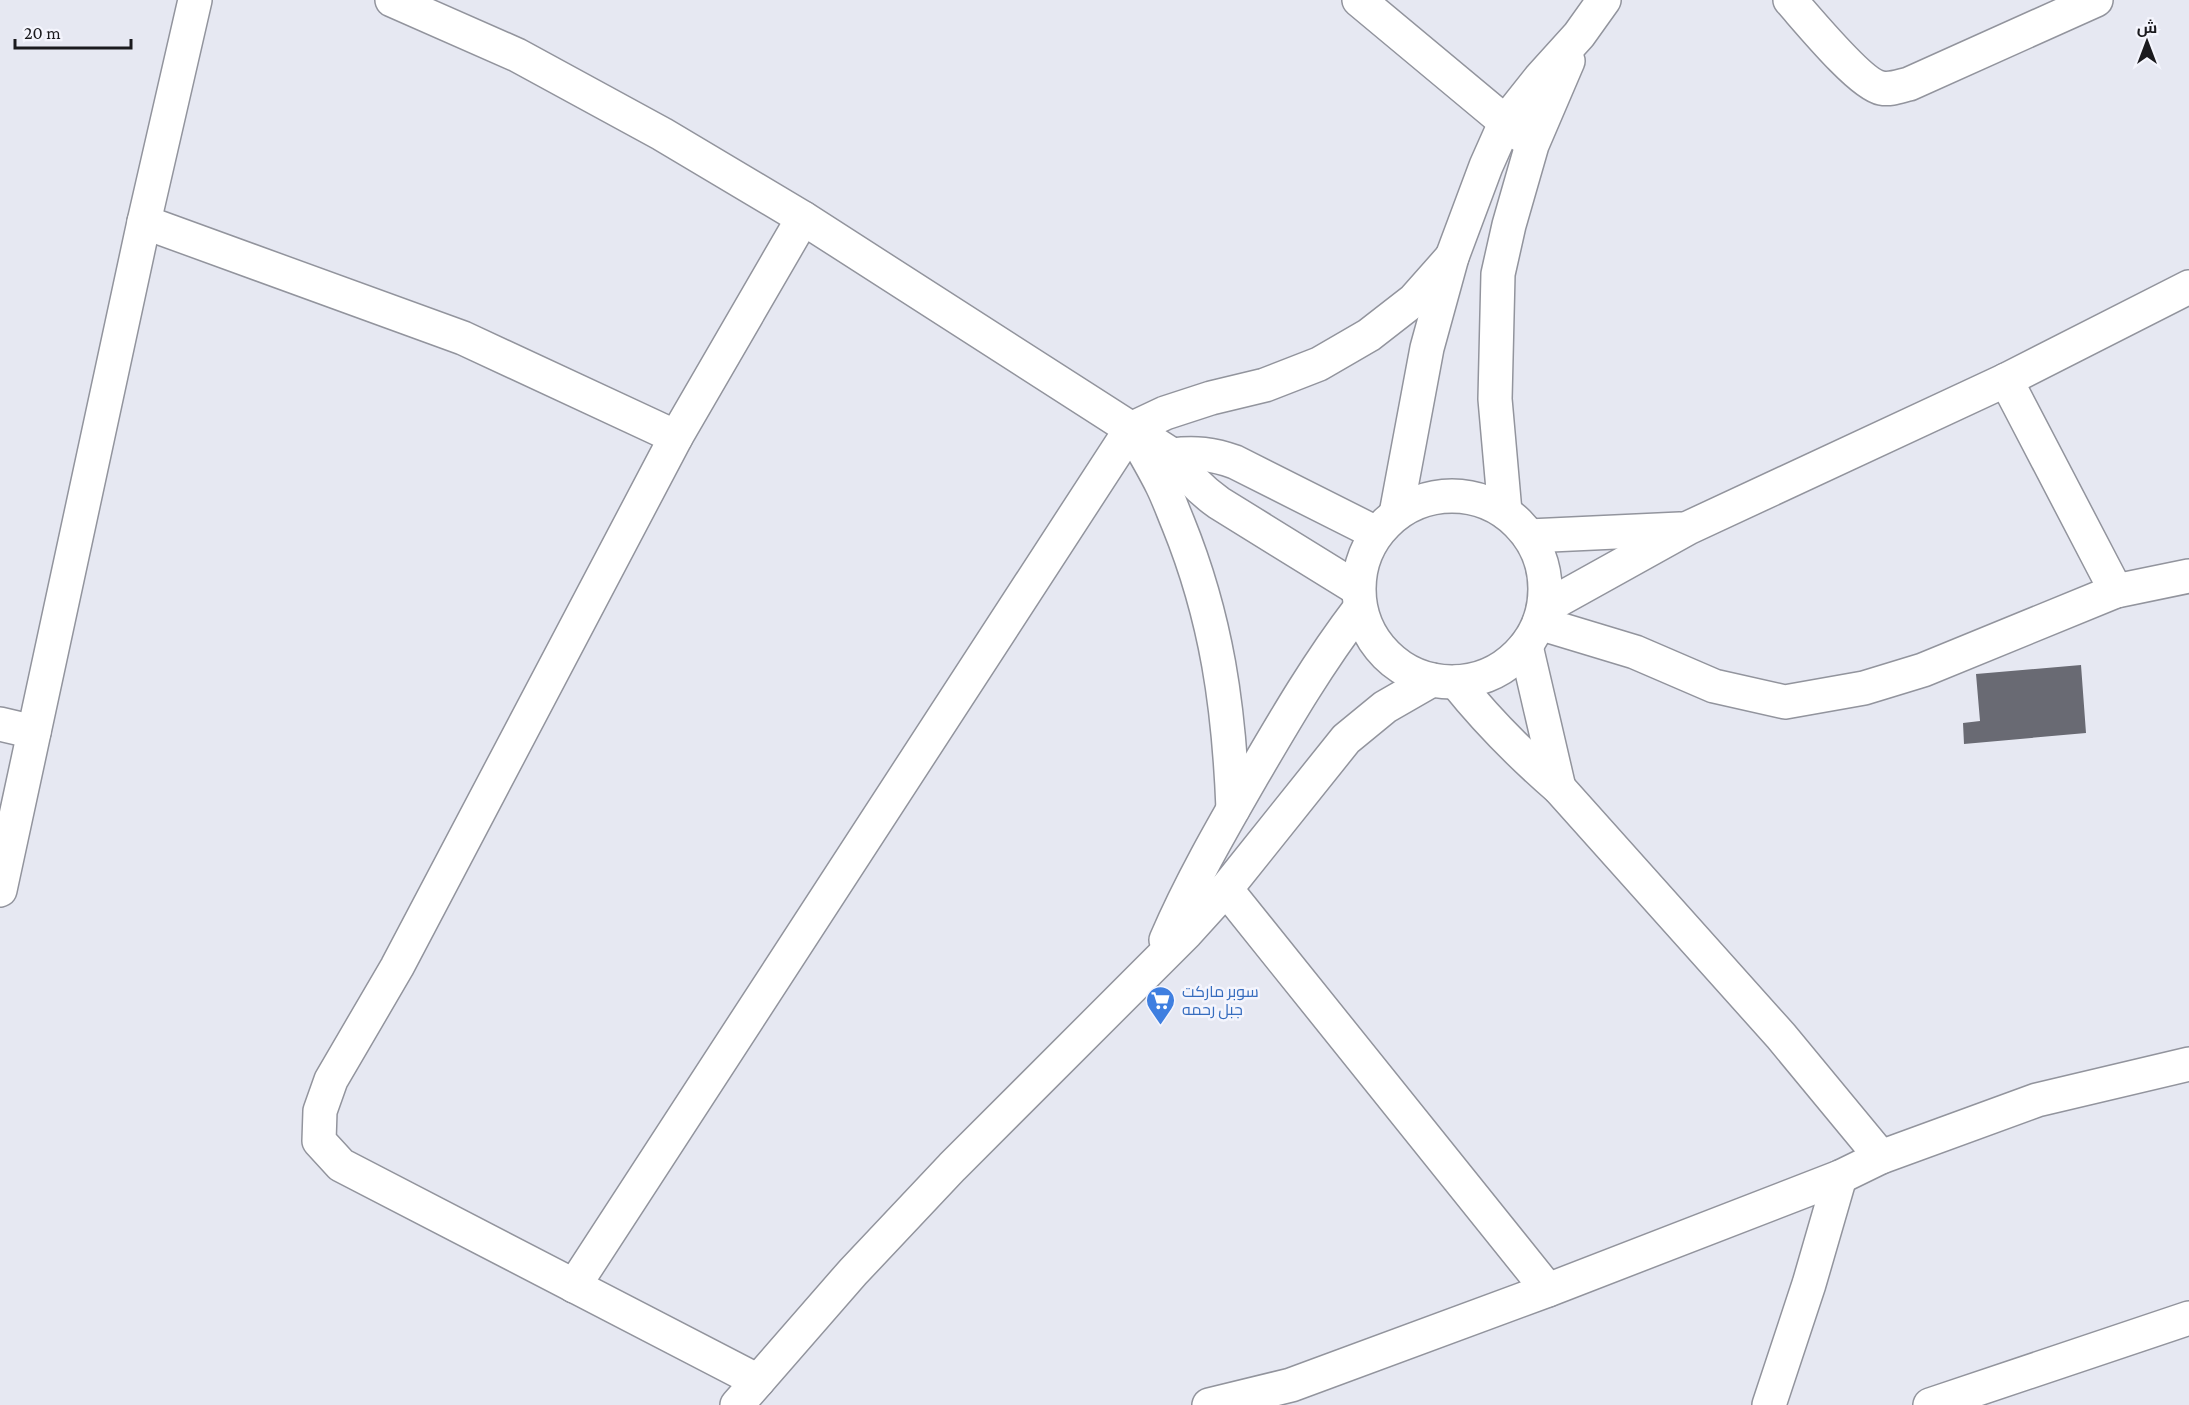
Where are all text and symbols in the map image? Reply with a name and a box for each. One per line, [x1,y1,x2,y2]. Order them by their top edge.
scale bar [15,12,130,50]
north arrow [2117,12,2177,72]
text: ش [2137,19,2157,37]
text: 20 m [24,23,61,43]
place label: سوبر ماركت جبل رحمه [1182,983,1259,1020]
supermarket icon: سوبر ماركت جبل رحمه [1145,984,1177,1026]

